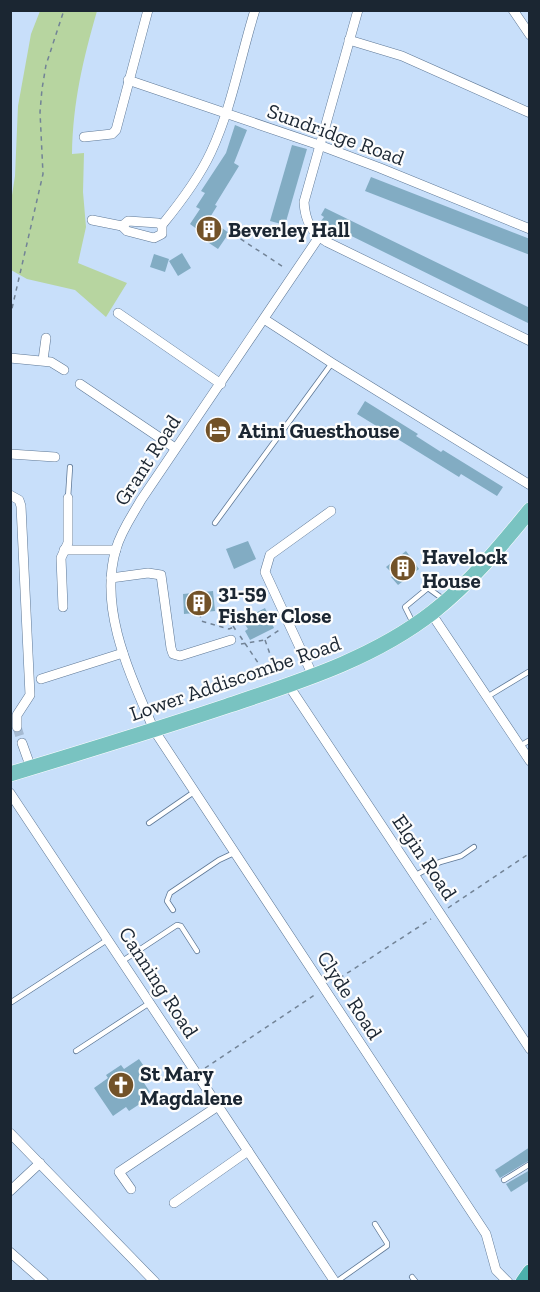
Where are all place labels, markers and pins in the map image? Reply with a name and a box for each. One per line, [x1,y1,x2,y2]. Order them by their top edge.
building icon: Beverley Hall [194,214,224,244]
place label: Beverley Hall [228,217,350,242]
hotel icon: Atini Guesthouse [203,415,233,445]
place label: Atini Guesthouse [238,418,399,443]
place label: Havelock House [422,544,508,593]
building icon: Havelock House [388,553,418,583]
place label: 31-59 Fisher Close [218,579,331,628]
building icon: 31-59 Fisher Close [184,588,214,618]
place label: St Mary Magdalene [140,1061,243,1110]
church icon: St Mary Magdalene [106,1070,136,1100]

